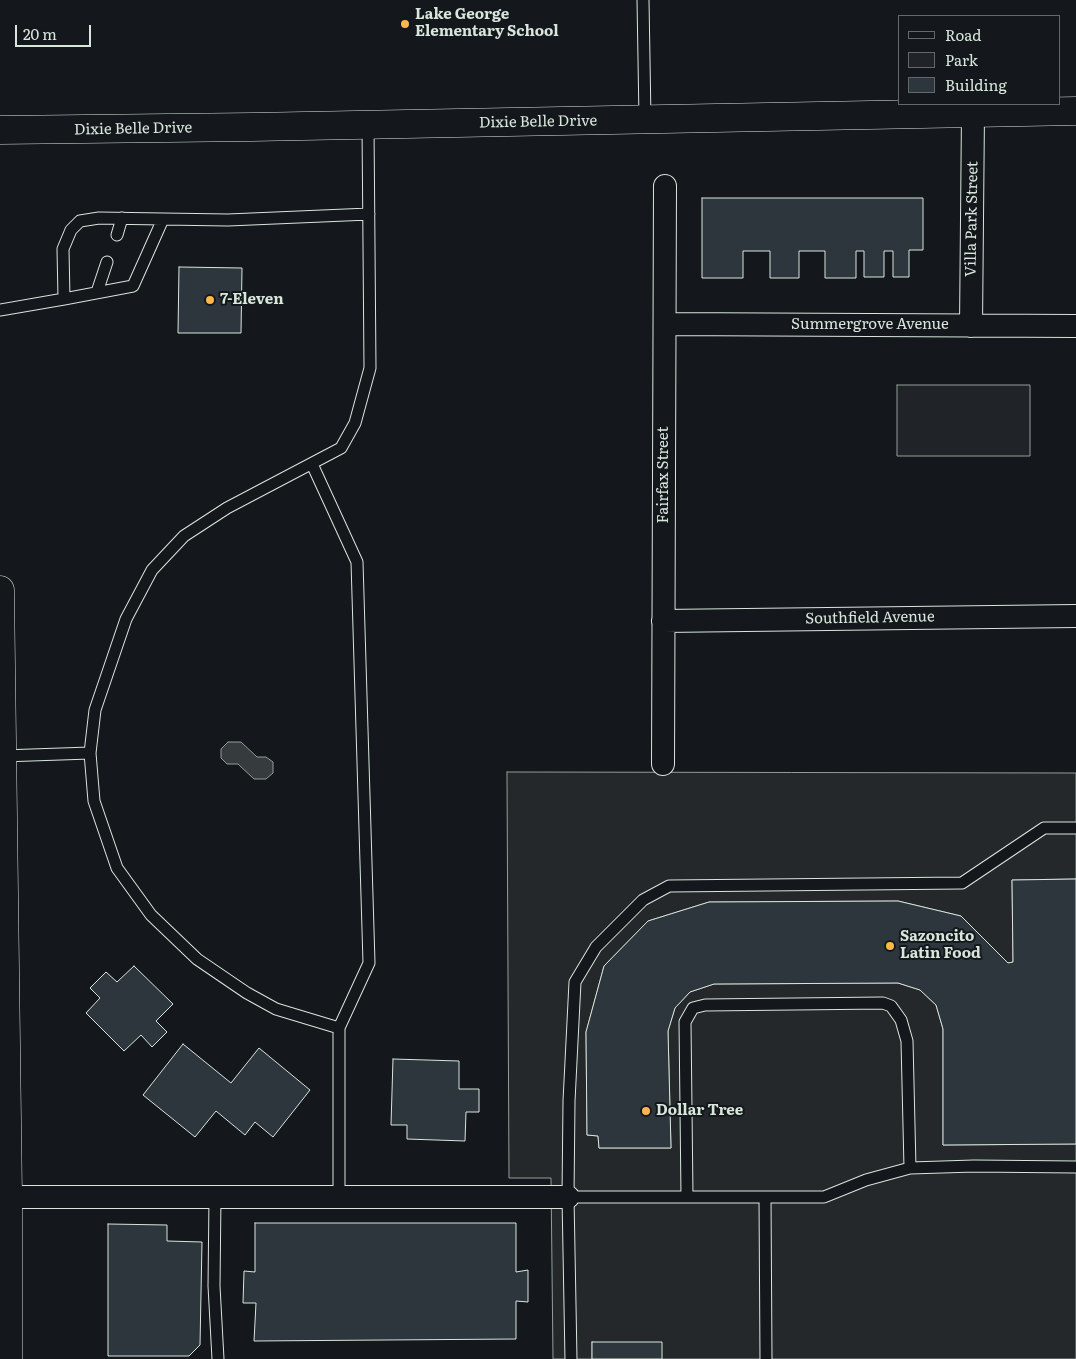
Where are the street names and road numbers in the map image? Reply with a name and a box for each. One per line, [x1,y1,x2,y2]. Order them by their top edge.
street label: Dixie Belle Drive [479,112,597,132]
street label: Dixie Belle Drive [74,119,192,139]
street label: Villa Park Street [962,161,982,277]
street label: Summergrove Avenue [791,316,949,334]
street label: Fairfax Street [655,427,673,523]
street label: Southfield Avenue [805,608,935,628]

